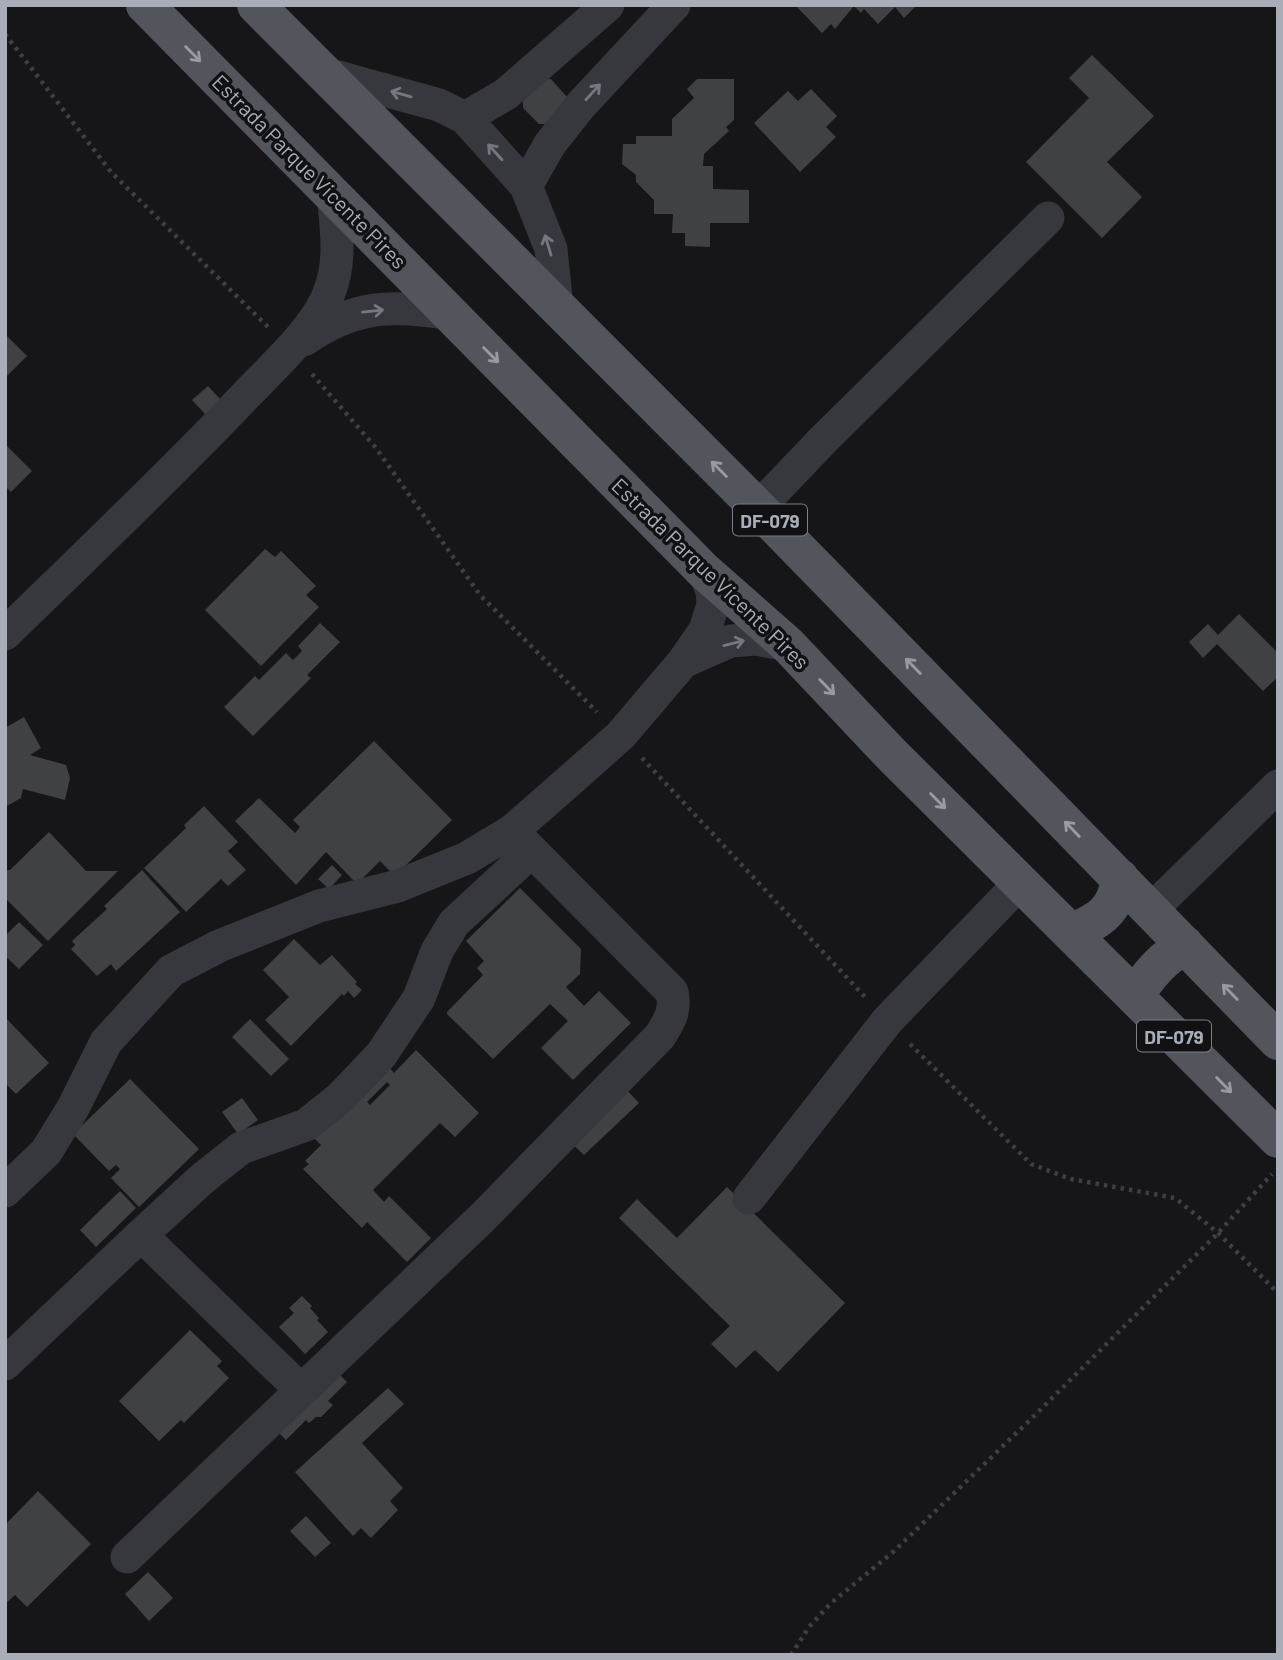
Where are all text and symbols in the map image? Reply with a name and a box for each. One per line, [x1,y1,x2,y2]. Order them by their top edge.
one-way arrow [185,45,202,62]
street label: Estrada Parque Vicente Pires [208,69,412,273]
one-way arrow [585,84,602,101]
one-way arrow [390,87,412,100]
one-way arrow [487,143,503,161]
one-way arrow [541,234,554,256]
one-way arrow [361,304,384,317]
one-way arrow [483,346,500,363]
one-way arrow [711,460,728,477]
street label: Estrada Parque Vicente Pires [607,472,815,674]
road number: DF-079 [733,505,807,536]
one-way arrow [722,635,745,649]
one-way arrow [904,658,921,675]
one-way arrow [819,678,836,695]
one-way arrow [930,792,947,809]
one-way arrow [1064,820,1081,837]
one-way arrow [1222,984,1239,1001]
road number: DF-079 [1137,1020,1211,1052]
one-way arrow [1215,1076,1232,1093]

